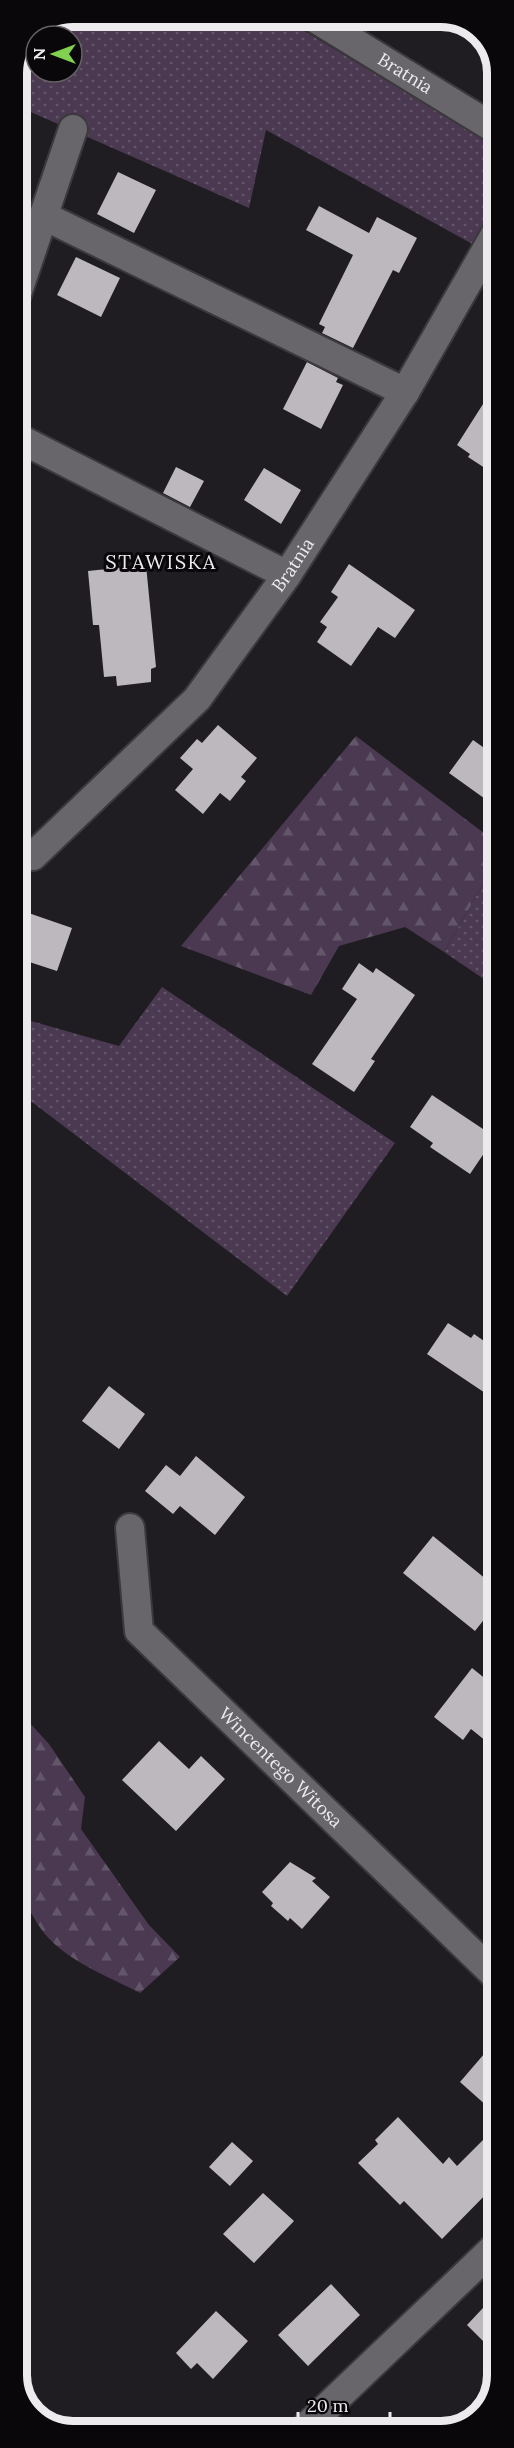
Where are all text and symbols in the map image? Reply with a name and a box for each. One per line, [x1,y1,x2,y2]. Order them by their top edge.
north arrow [24,24,84,84]
text: N [29,48,49,60]
street label: Bratnia [374,48,437,99]
street label: Bratnia [267,533,319,596]
district label: STAWISKA [105,549,217,574]
street label: Wincentego Witosa [214,1702,348,1832]
scale bar [298,2385,390,2423]
text: 20 m [307,2394,349,2417]

